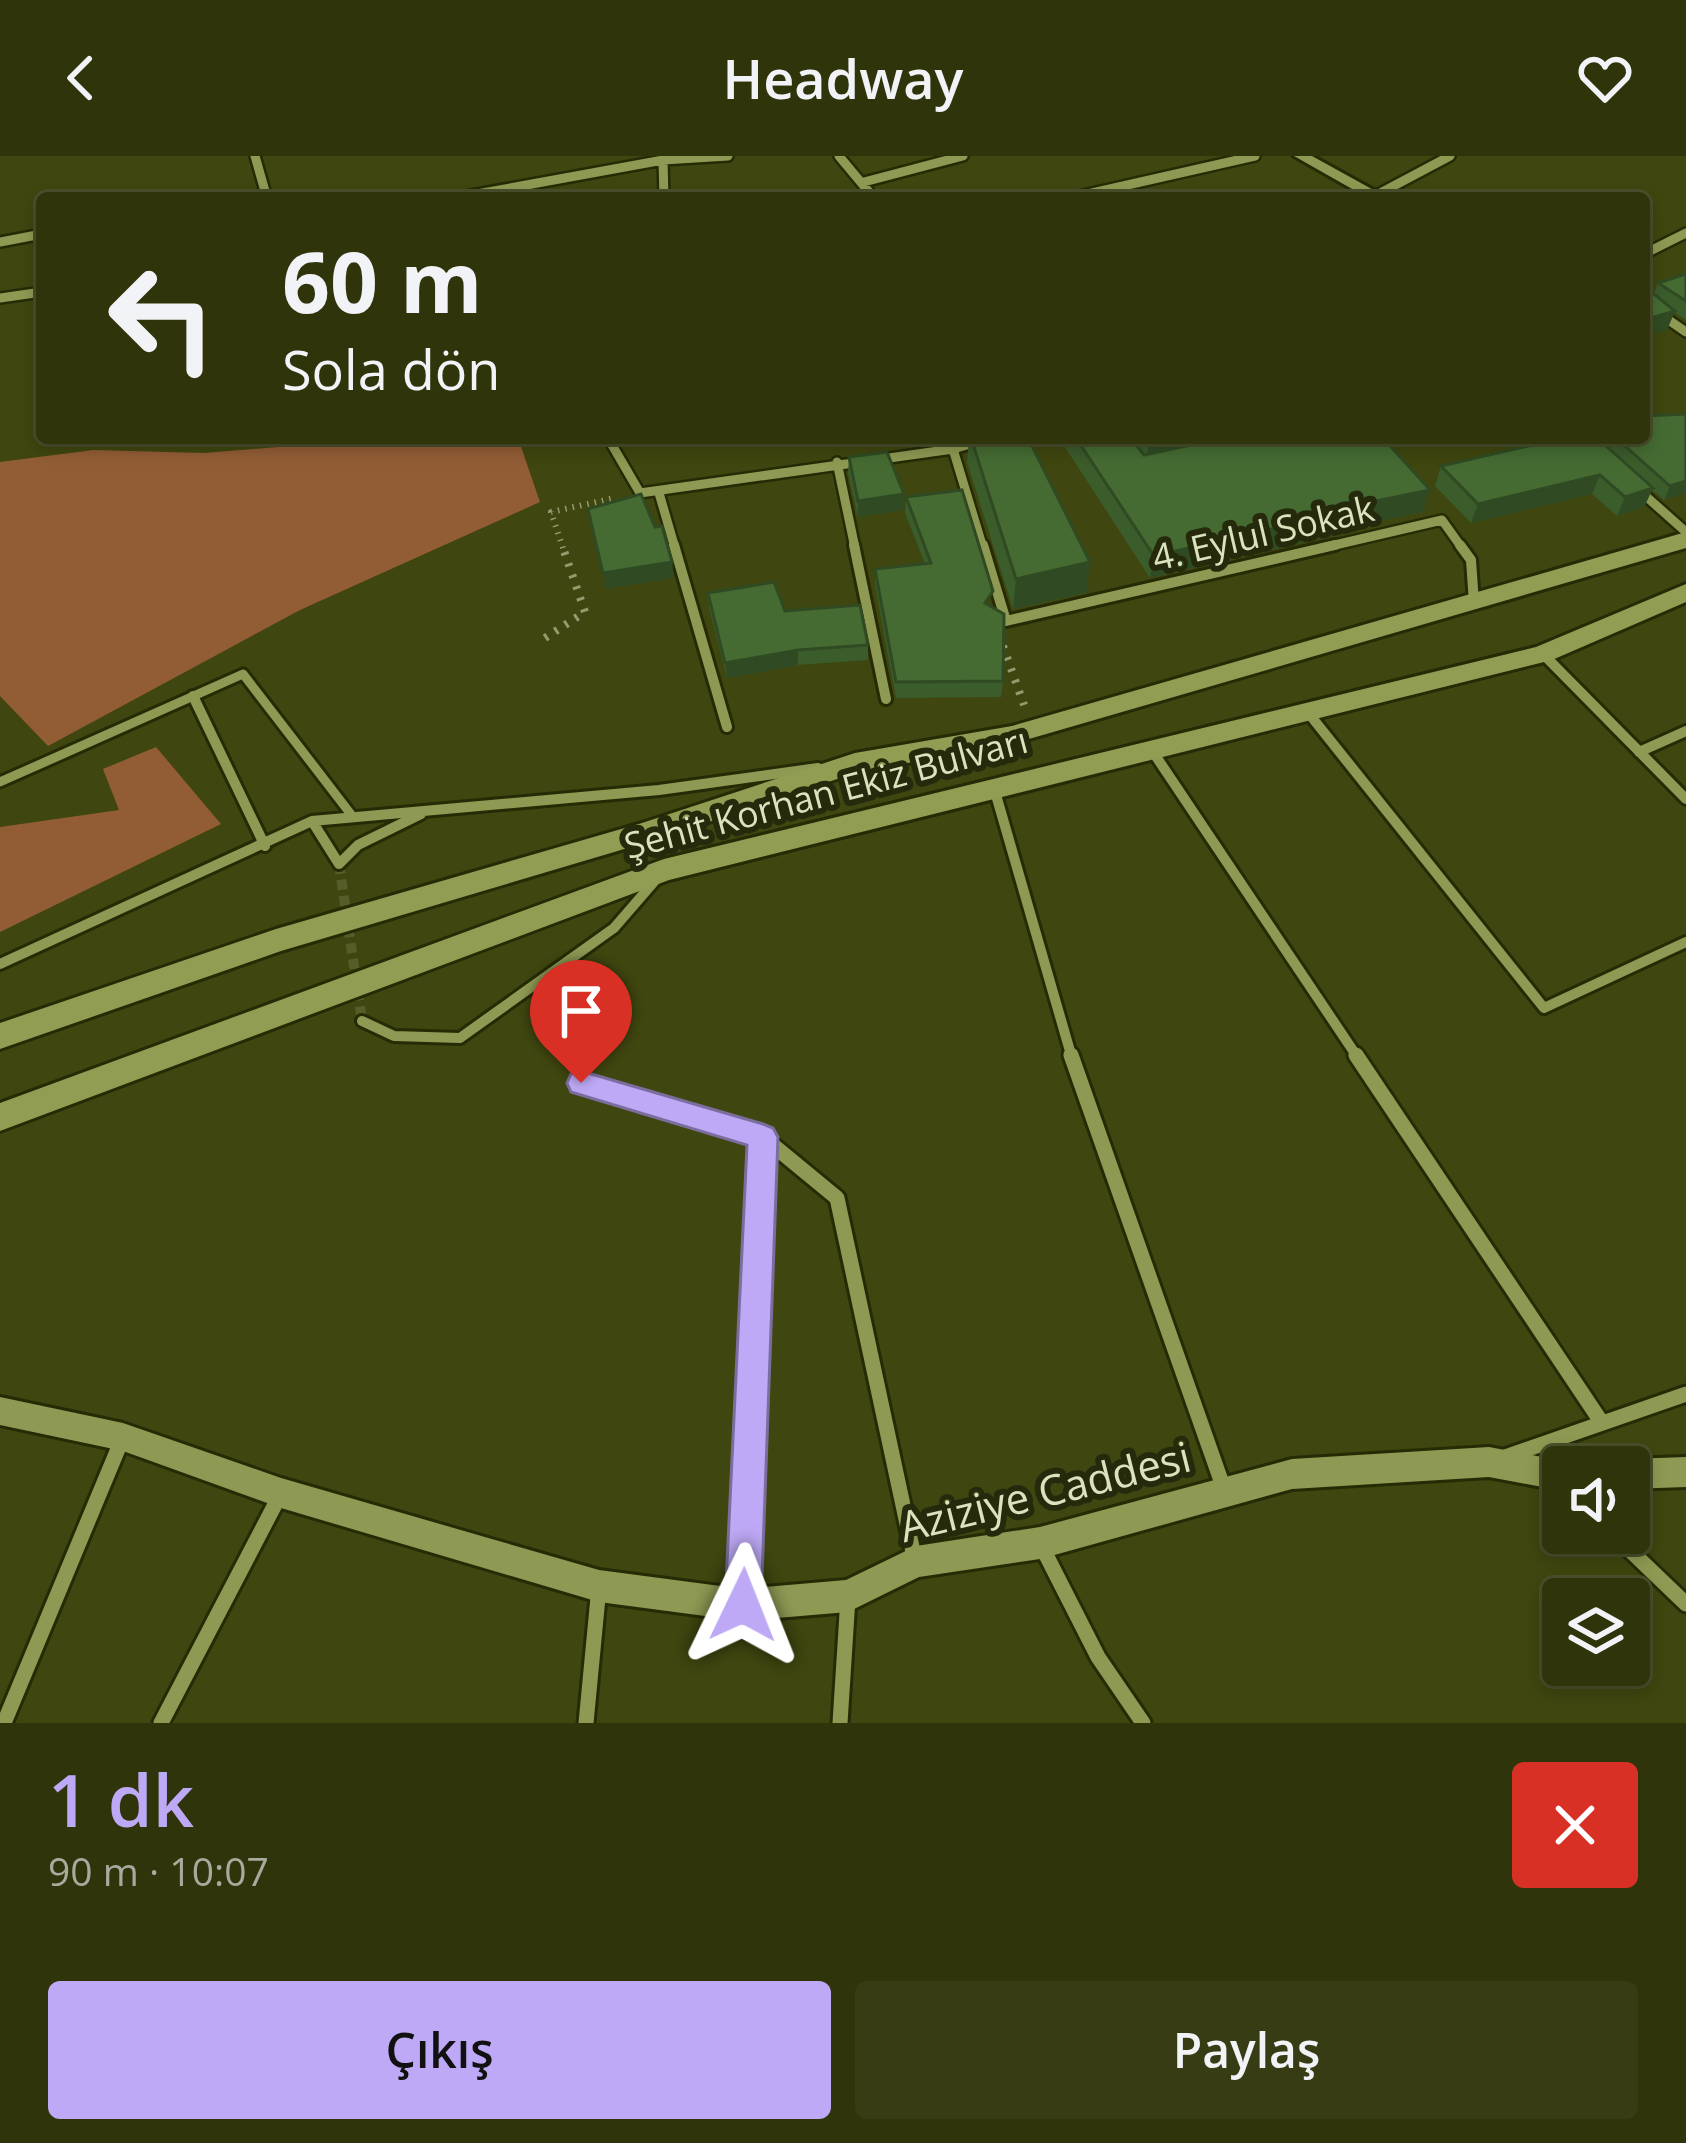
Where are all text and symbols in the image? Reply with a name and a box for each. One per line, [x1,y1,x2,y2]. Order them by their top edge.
text: Headway [723,41,963,115]
icon: back [48,45,114,111]
icon: heart [1572,45,1638,111]
text: 60 m [282,223,482,338]
icon: left [84,240,240,396]
text: Sola dön [282,332,500,406]
street label: 4. Eylul Sokak [1147,483,1379,582]
street label: Şehit Korhan Ekiz Bulvarı [619,715,1033,870]
pin [530,960,632,1083]
icon: arrive [548,978,614,1044]
street label: Aziziye Caddesi [893,1427,1196,1554]
map controls [1542,1446,1650,1686]
button: sound [1542,1446,1650,1554]
position arrow [680,1542,806,1668]
button: layers [1542,1578,1650,1686]
text: 1 dk [48,1750,194,1848]
button: close [1512,1762,1638,1888]
text: 90 m · 10:07 [48,1844,269,1897]
button: Çıkış [48,1981,831,2119]
button: Paylaş [855,1981,1638,2119]

